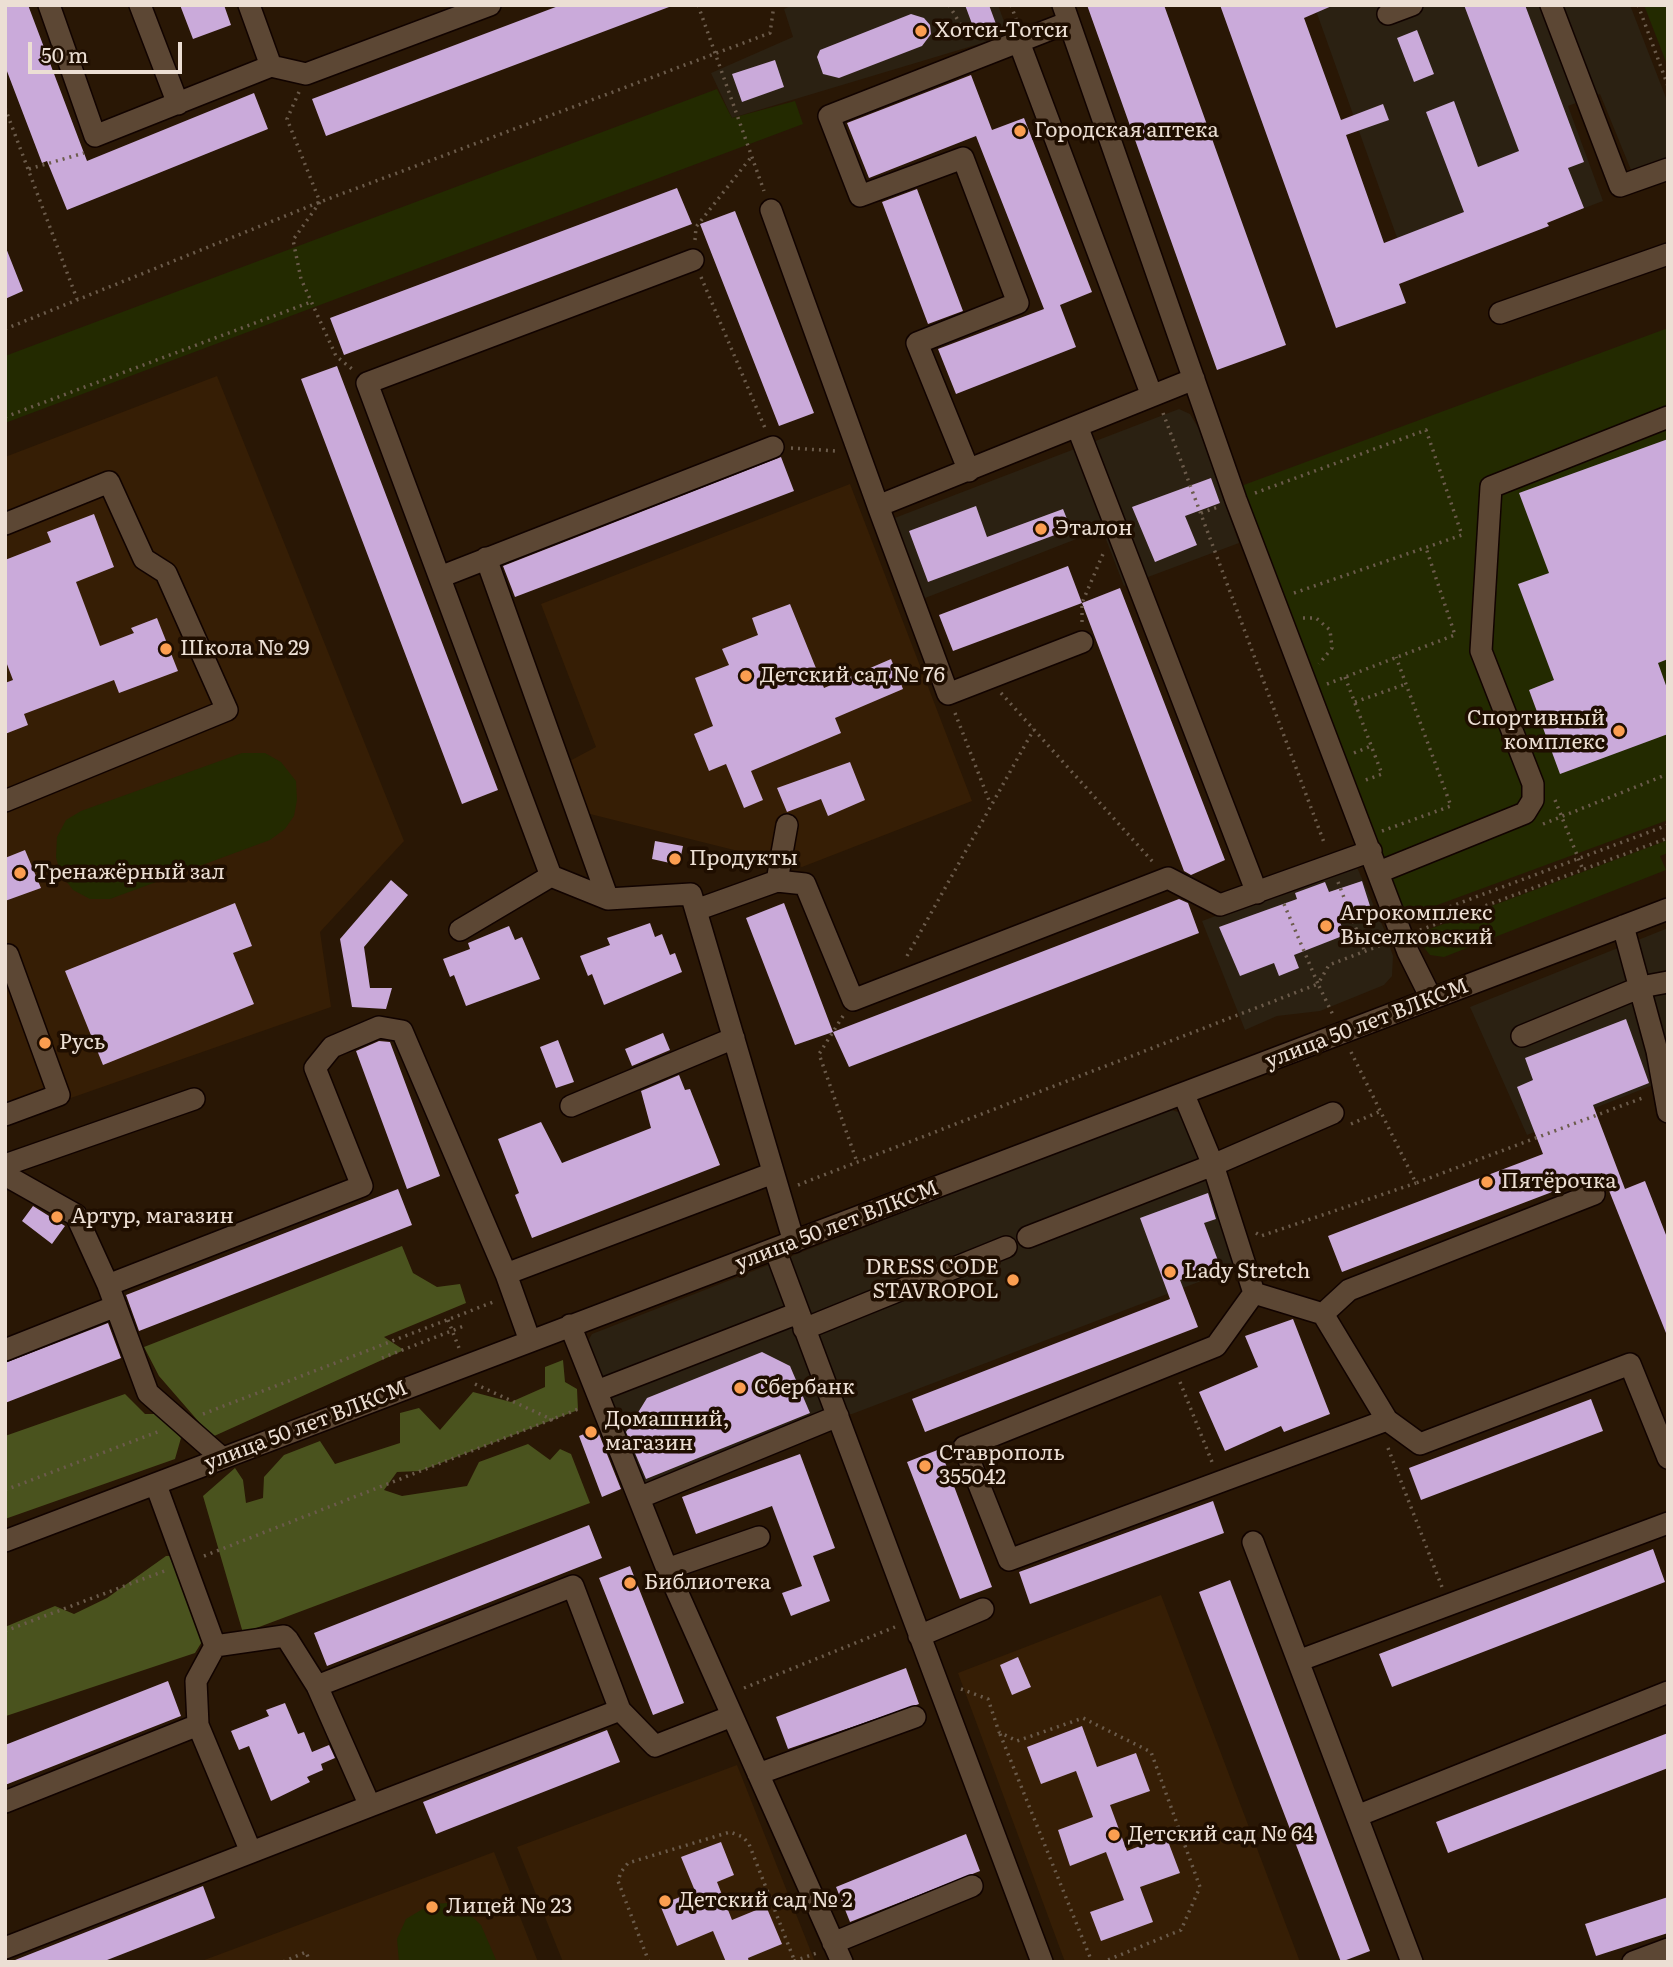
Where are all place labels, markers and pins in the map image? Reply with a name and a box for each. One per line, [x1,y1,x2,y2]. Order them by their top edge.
place label: Хотси-Тотси [935,18,1069,44]
marker: Хотси-Тотси [913,23,929,39]
place label: Городская аптека [1034,118,1219,144]
marker: Городская аптека [1012,123,1028,139]
place label: Эталон [1055,516,1132,542]
marker: Эталон [1033,521,1049,537]
place label: Школа № 29 [180,636,310,662]
marker: Школа № 29 [158,641,174,657]
place label: Детский сад № 76 [760,663,945,689]
marker: Детский сад № 76 [738,668,754,684]
place label: Спортивный комплекс [1467,706,1605,756]
marker: Спортивный комплекс [1611,723,1627,739]
place label: Продукты [689,846,798,872]
marker: Продукты [667,851,683,867]
place label: Тренажёрный зал [34,860,225,886]
marker: Тренажёрный зал [12,865,28,881]
place label: Агрокомплекс Выселковский [1340,901,1493,951]
marker: Агрокомплекс Выселковский [1318,918,1334,934]
place label: Русь [59,1030,105,1056]
marker: Русь [37,1035,53,1051]
place label: Пятёрочка [1501,1169,1617,1195]
marker: Пятёрочка [1479,1174,1495,1190]
place label: Артур, магазин [71,1204,234,1230]
marker: Артур, магазин [49,1209,65,1225]
place label: DRESS CODE STAVROPOL [865,1255,999,1305]
place label: Lady Stretch [1184,1259,1310,1285]
marker: Lady Stretch [1162,1264,1178,1280]
marker: DRESS CODE STAVROPOL [1005,1272,1021,1288]
place label: Сбербанк [754,1375,855,1401]
marker: Сбербанк [732,1380,748,1396]
place label: Домашний, магазин [605,1407,730,1457]
marker: Домашний, магазин [583,1424,599,1440]
place label: Ставрополь 355042 [939,1441,1065,1491]
marker: Ставрополь 355042 [917,1458,933,1474]
place label: Библиотека [644,1570,771,1596]
marker: Библиотека [622,1575,638,1591]
place label: Детский сад № 64 [1128,1822,1314,1848]
marker: Детский сад № 64 [1106,1827,1122,1843]
place label: Детский сад № 2 [679,1888,853,1914]
marker: Детский сад № 2 [657,1893,673,1909]
place label: Лицей № 23 [446,1894,572,1920]
marker: Лицей № 23 [424,1899,440,1915]

